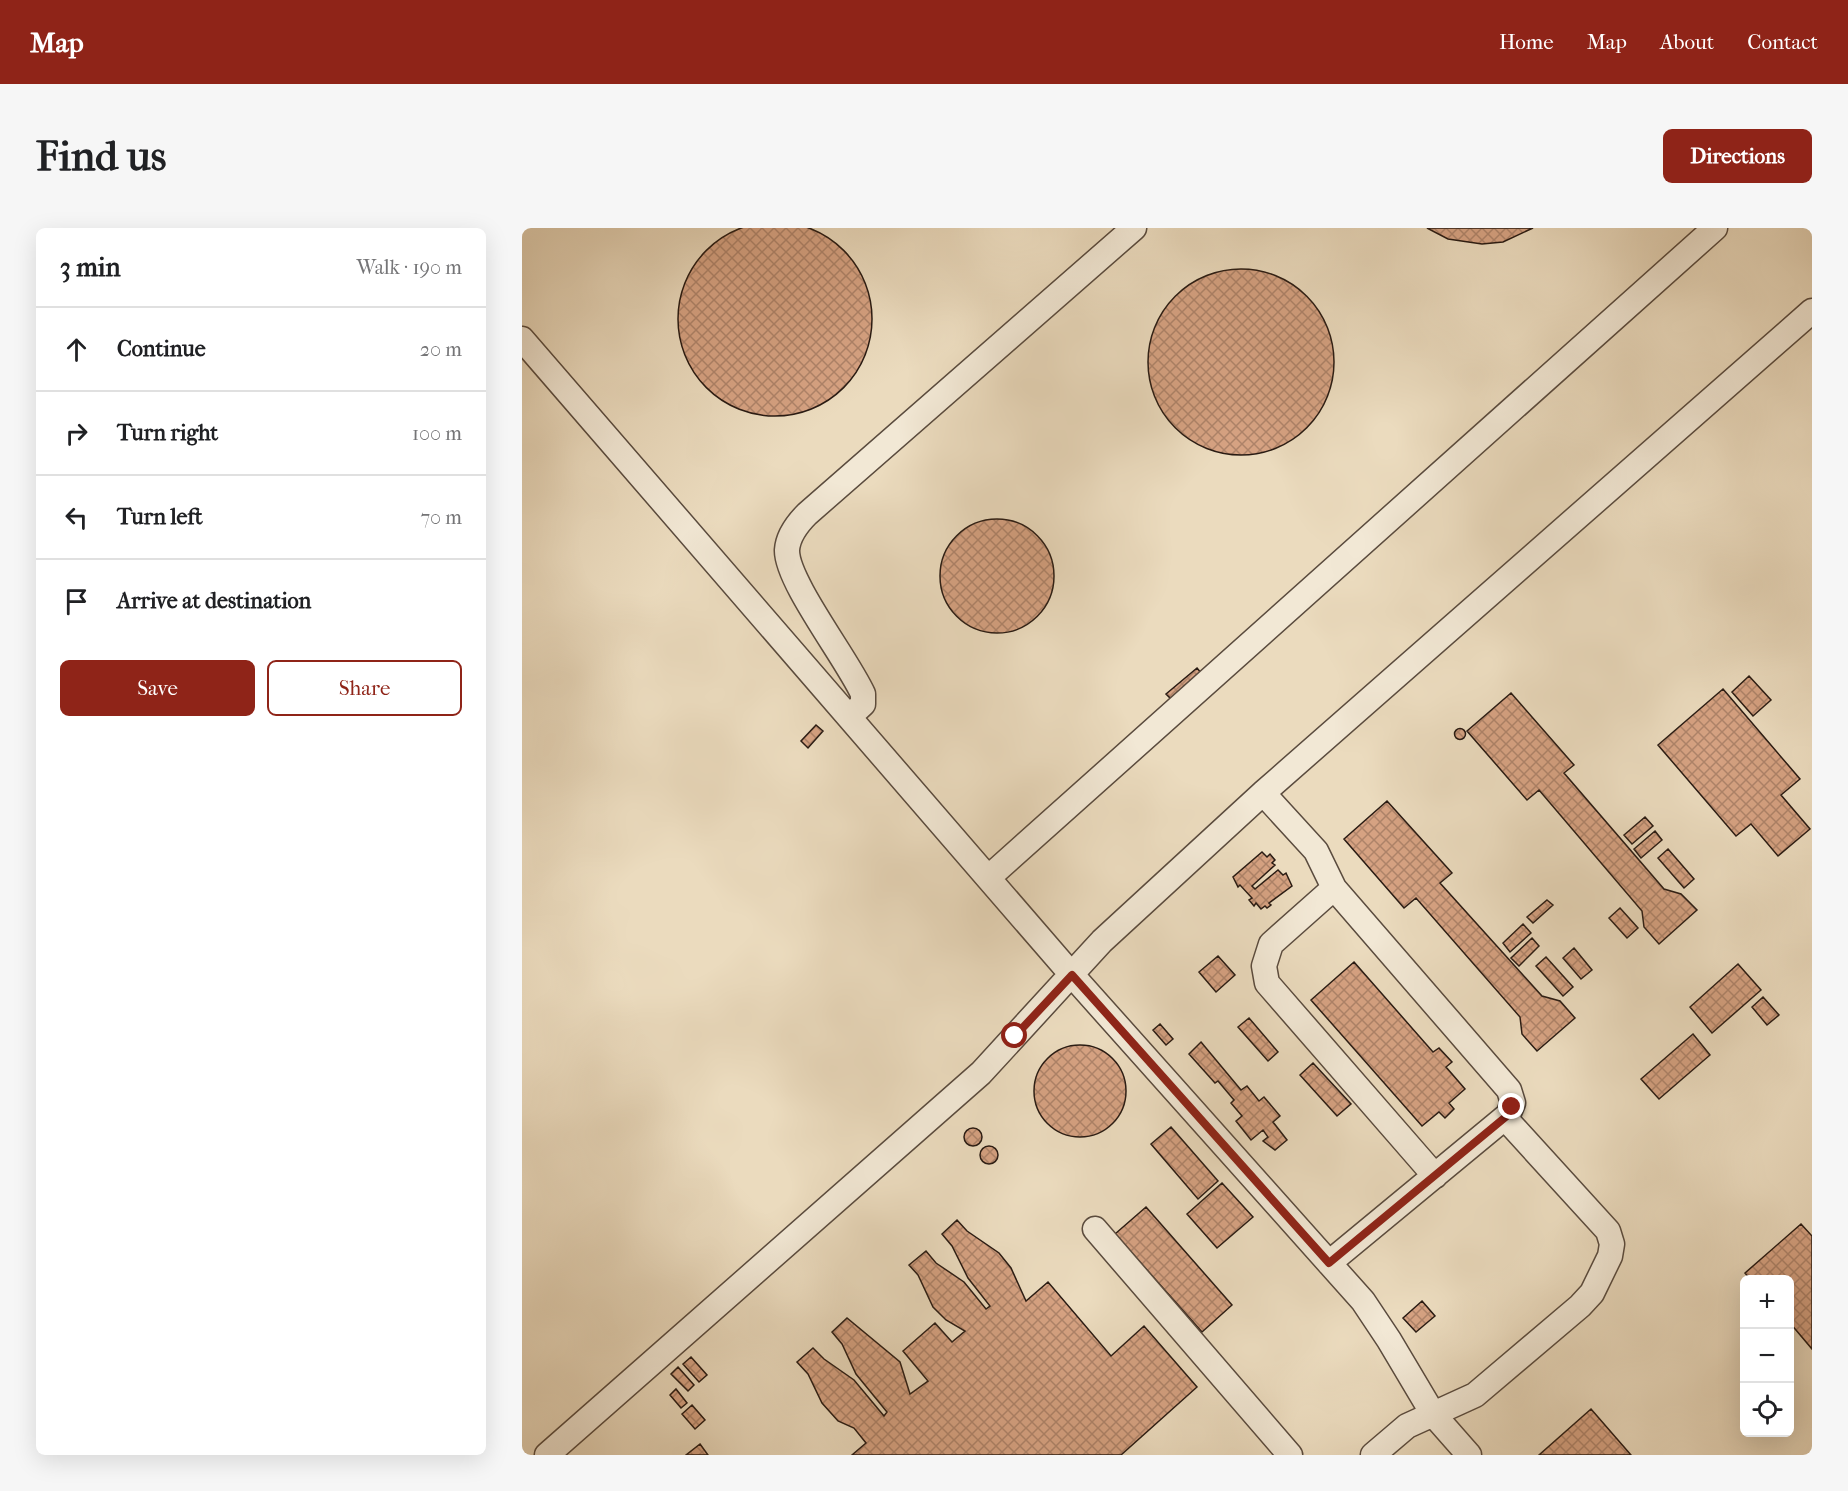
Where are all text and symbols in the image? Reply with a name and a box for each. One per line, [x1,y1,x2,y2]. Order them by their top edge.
text: Map [30,26,84,59]
text: Home [1499,30,1554,54]
text: Map [1587,30,1627,54]
text: About [1660,30,1714,54]
text: Contact [1747,30,1818,54]
button: Directions [1663,129,1812,183]
text: Find us [36,132,166,181]
text: 3 min [60,252,121,283]
text: Walk · 190 m [356,256,462,279]
icon: ahead [60,333,93,366]
text: Continue [117,336,206,362]
text: 20 m [420,338,462,361]
icon: right [60,417,93,450]
text: Turn right [117,420,218,446]
text: 100 m [412,422,462,445]
icon: left [60,501,93,534]
text: Turn left [117,504,203,530]
text: 70 m [420,506,462,529]
icon: arrive [60,585,93,618]
text: Arrive at destination [117,588,311,614]
button: Save [60,660,255,716]
button: Share [267,660,462,716]
route start [1001,1022,1027,1048]
route end [1498,1093,1524,1119]
map controls [1740,1275,1794,1437]
button: + [1740,1275,1794,1329]
button: − [1740,1329,1794,1383]
button: locate [1740,1383,1794,1437]

